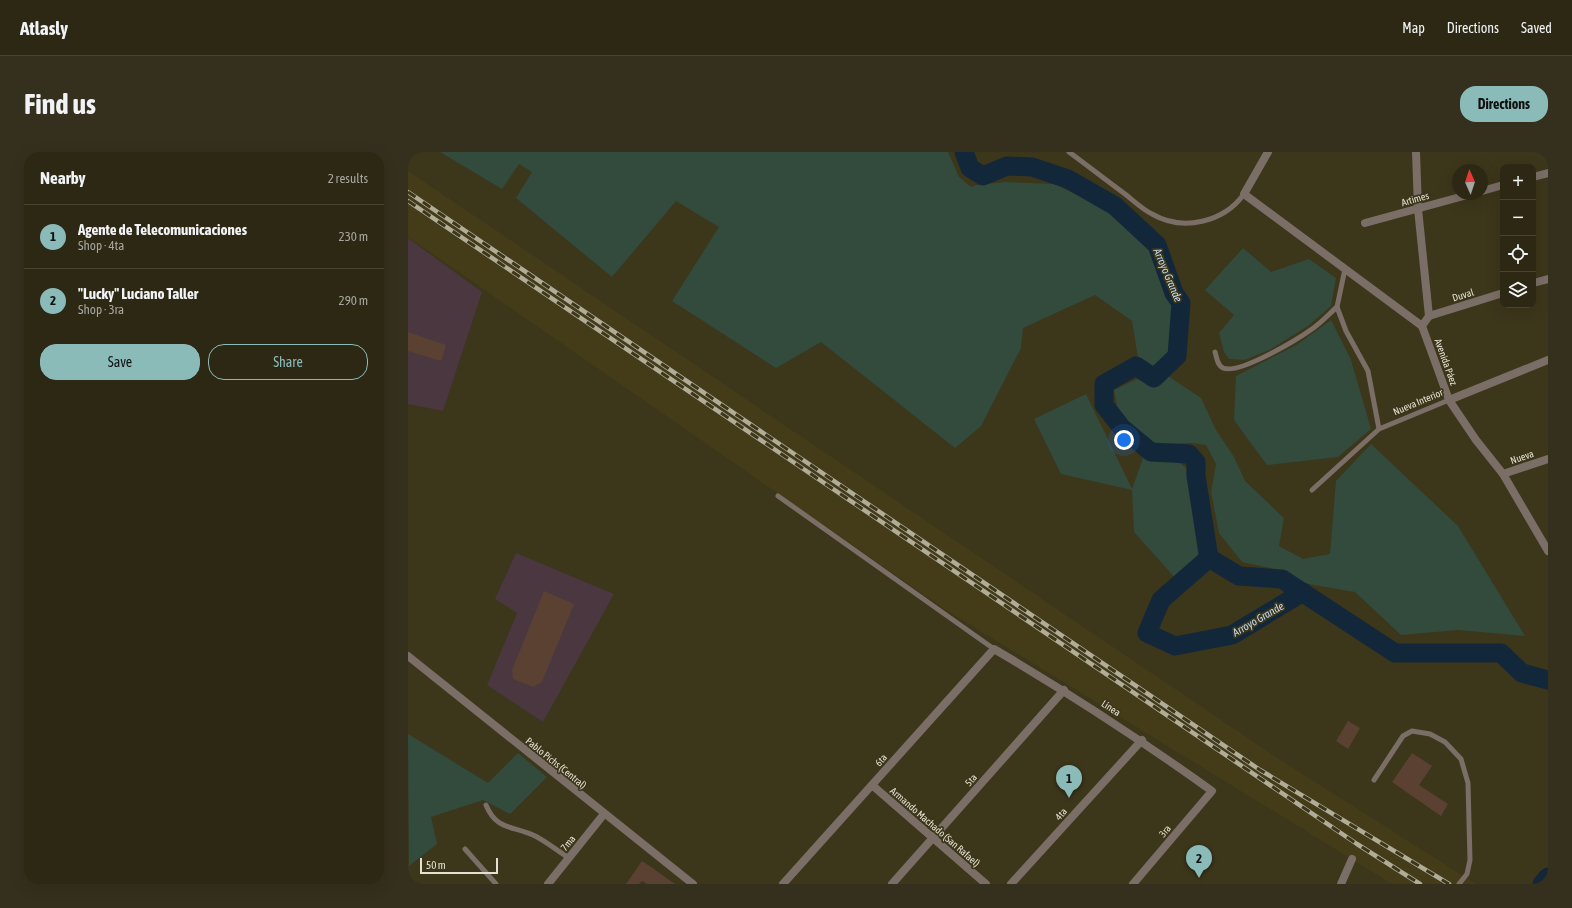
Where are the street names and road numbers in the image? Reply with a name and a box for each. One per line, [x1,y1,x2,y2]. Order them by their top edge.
street label: Artimes [1400,190,1431,208]
street label: Duval [1451,286,1475,303]
street label: Avenida Páez [1432,337,1460,387]
street label: Nueva Interior [1392,386,1445,417]
street label: Nueva [1509,448,1535,466]
street label: Línea [1100,698,1123,718]
street label: Pablo Pichs (Central) [523,735,589,791]
street label: 6ta [873,752,889,768]
street label: 5ta [963,772,979,788]
street label: Armando Machado (San Rafael) [888,785,982,869]
street label: 4ta [1053,806,1069,822]
street label: 3ra [1157,823,1173,839]
street label: 7ma [559,833,578,853]

